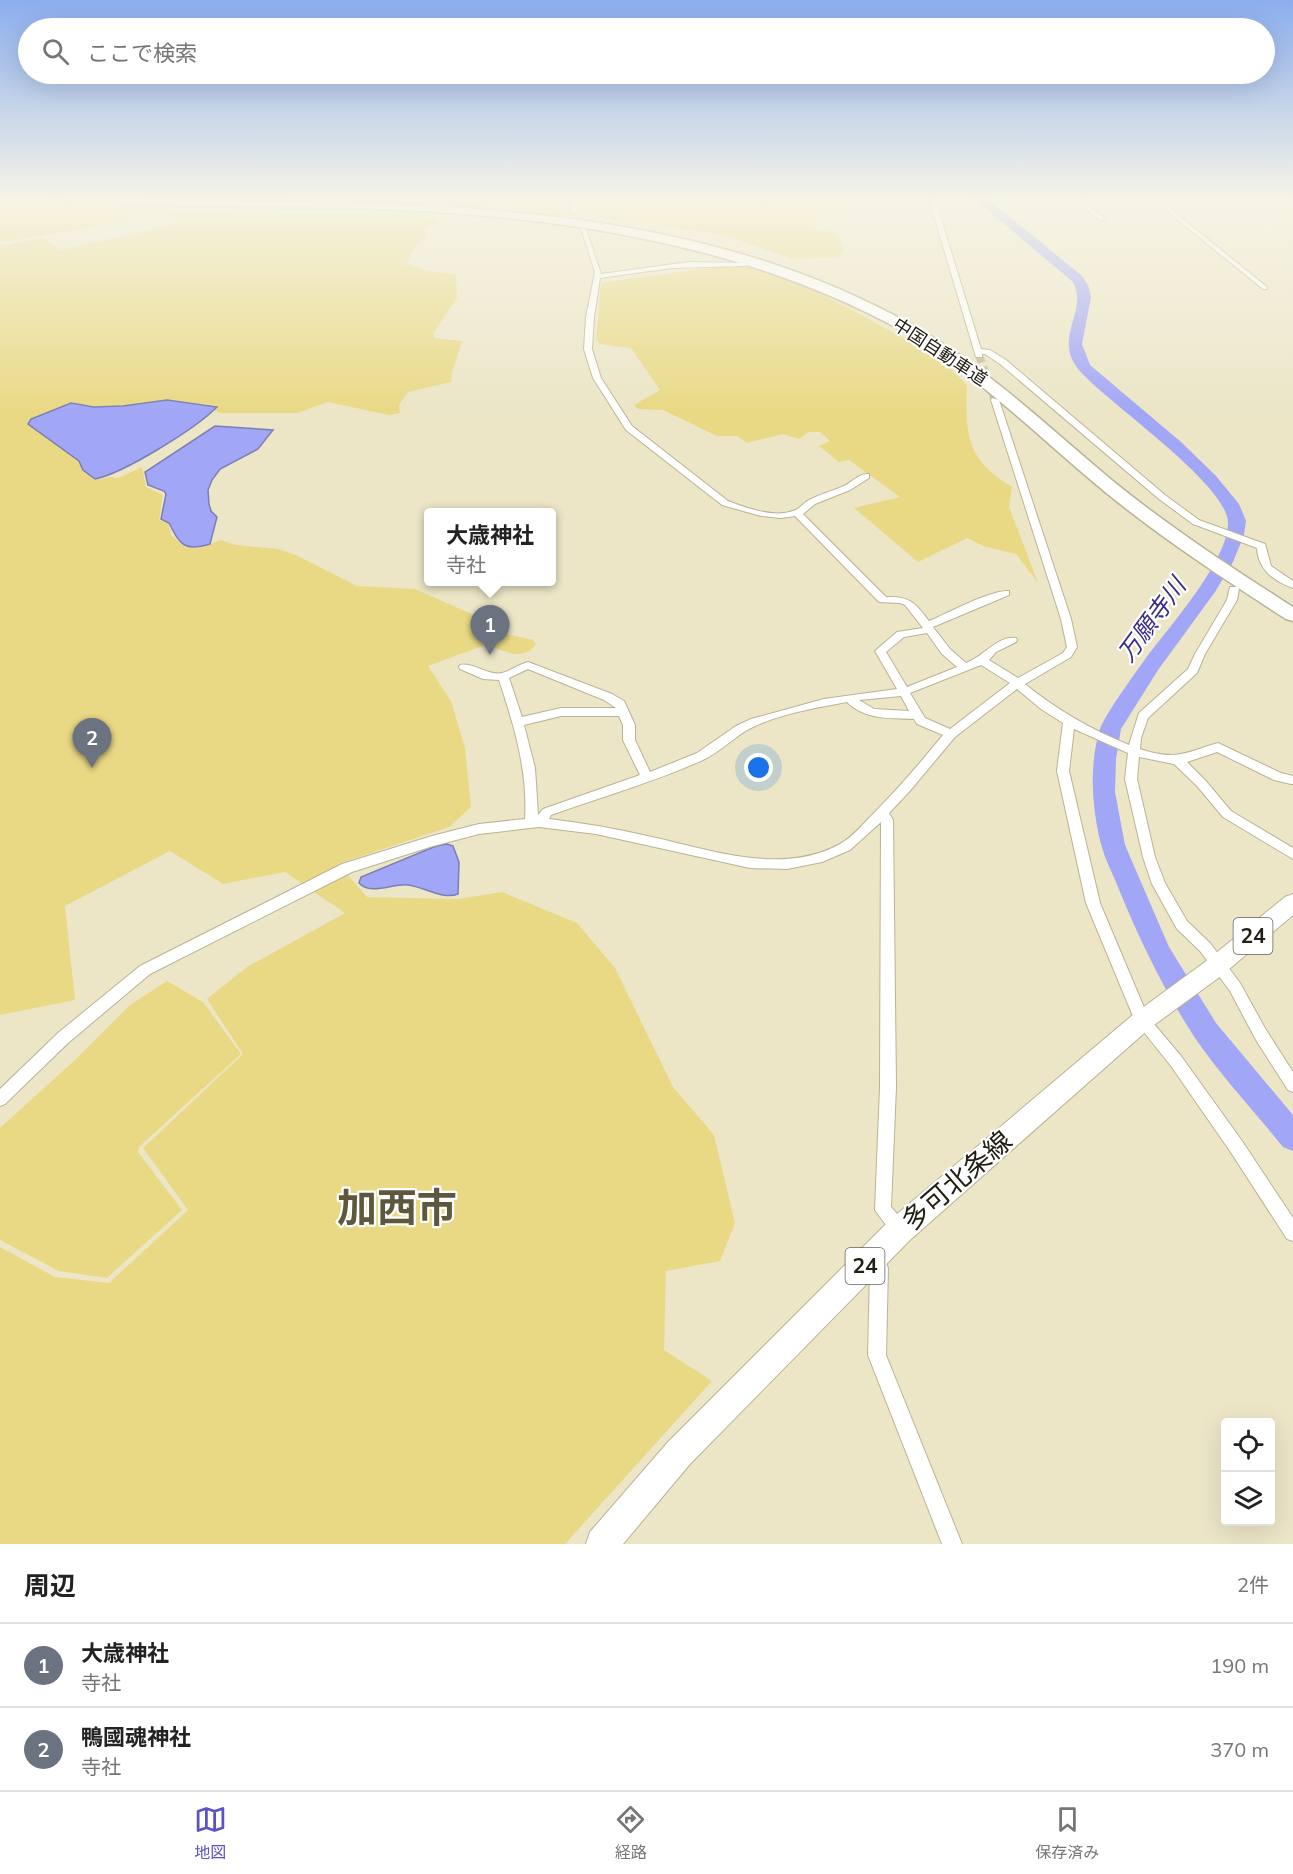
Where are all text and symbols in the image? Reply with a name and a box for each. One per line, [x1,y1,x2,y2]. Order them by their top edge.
search box [18,18,1275,84]
icon: search [39,35,72,68]
text: ここで検索 [87,39,197,67]
street label: 中国自動車道 [889,313,992,391]
popup [424,508,556,586]
text: 大歳神社 [446,521,534,549]
text: 寺社 [446,552,486,577]
water label: 万願寺川 [1111,569,1193,667]
pin: 1 [470,606,510,655]
pin: 2 [72,718,112,768]
your location [744,753,773,782]
road number: 24 [1234,918,1272,954]
street label: 多可北条線 [894,1123,1018,1237]
district label: 加西市 [337,1182,457,1232]
road number: 24 [846,1248,884,1284]
map controls [1221,1418,1275,1526]
button: locate [1221,1418,1275,1472]
button: layers [1221,1472,1275,1526]
text: 周辺 [24,1569,76,1602]
text: 2件 [1237,1572,1269,1597]
text: 大歳神社 [81,1639,169,1667]
text: 1 [38,1653,50,1678]
text: 190 m [1210,1653,1269,1678]
text: 寺社 [81,1670,121,1695]
text: 鴨國魂神社 [81,1723,191,1751]
text: 2 [38,1737,50,1762]
text: 370 m [1210,1737,1269,1762]
text: 寺社 [81,1754,121,1779]
tab: 地図 [194,1803,227,1863]
tab: 経路 [614,1803,647,1863]
tab: 保存済み [1035,1803,1099,1863]

